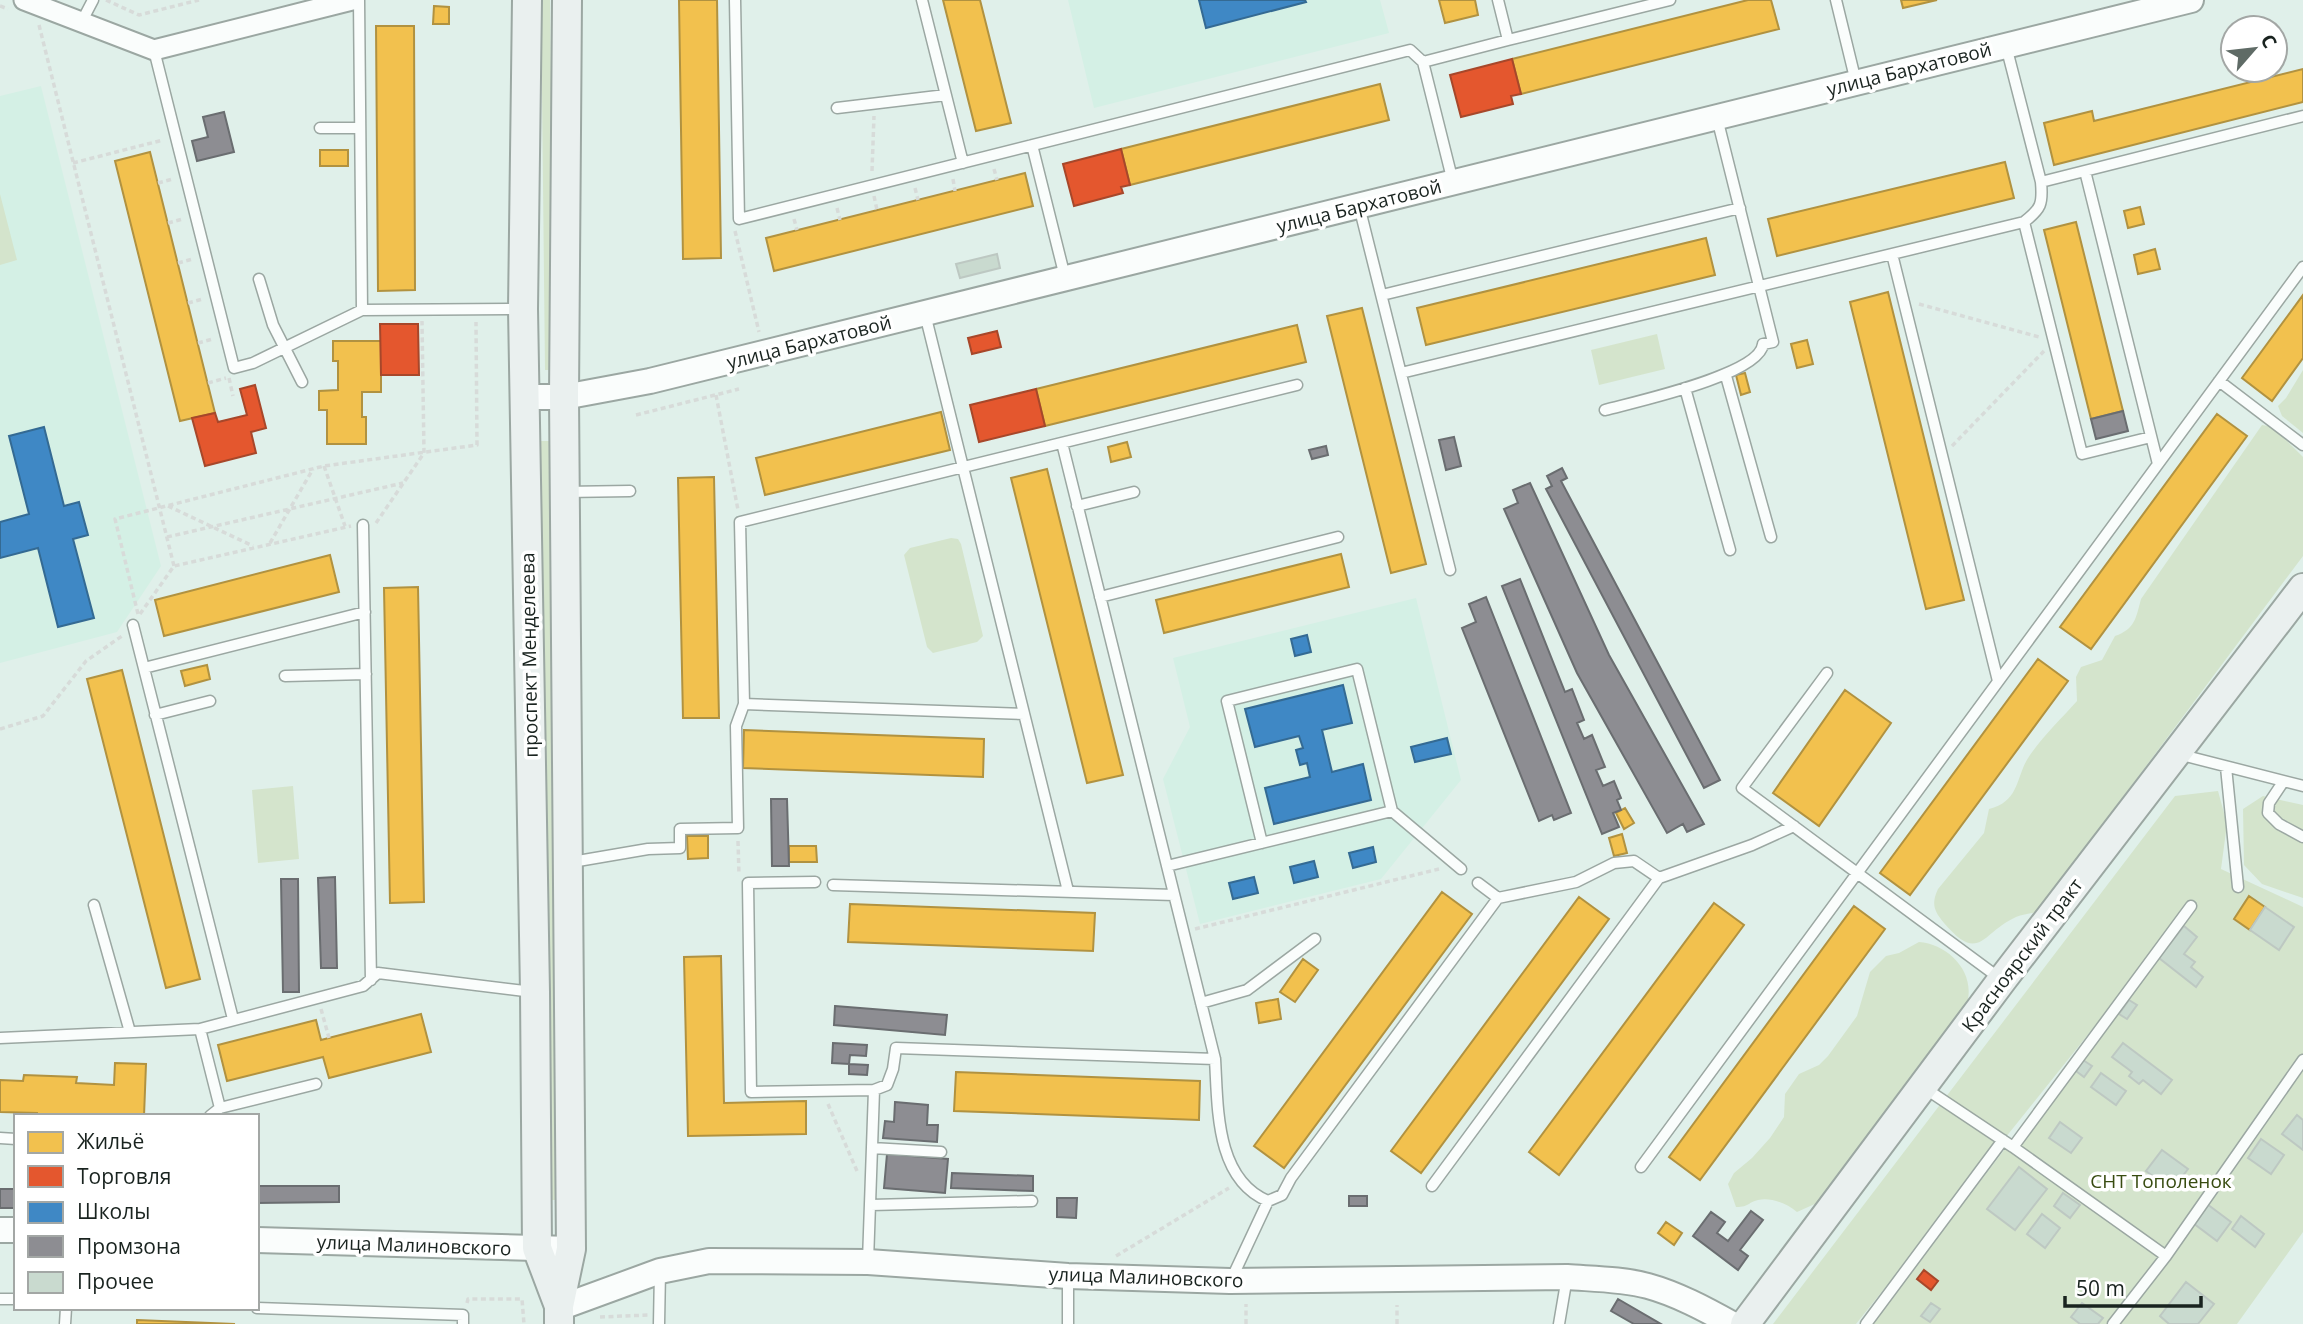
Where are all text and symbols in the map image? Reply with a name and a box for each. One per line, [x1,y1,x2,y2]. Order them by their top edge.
north arrow [2219,14,2289,84]
text: С [2255,30,2283,52]
street label: улица Бархатовой [1824,36,1994,102]
street label: улица Бархатовой [1274,173,1444,239]
street label: улица Бархатовой [724,309,894,375]
street label: проспект Менделеева [514,552,544,758]
street label: Красноярский тракт [1956,873,2088,1037]
legend [14,1114,259,1310]
text: Жильё [77,1127,144,1155]
text: Торговля [77,1162,171,1190]
park label: СНТ Тополенок [2090,1168,2232,1194]
text: Школы [77,1197,150,1225]
street label: улица Малиновского [316,1229,512,1261]
text: Промзона [77,1232,181,1260]
street label: улица Малиновского [1048,1261,1244,1293]
scale bar [2065,1264,2202,1308]
text: Прочее [77,1267,154,1295]
text: 50 m [2076,1274,2125,1302]

